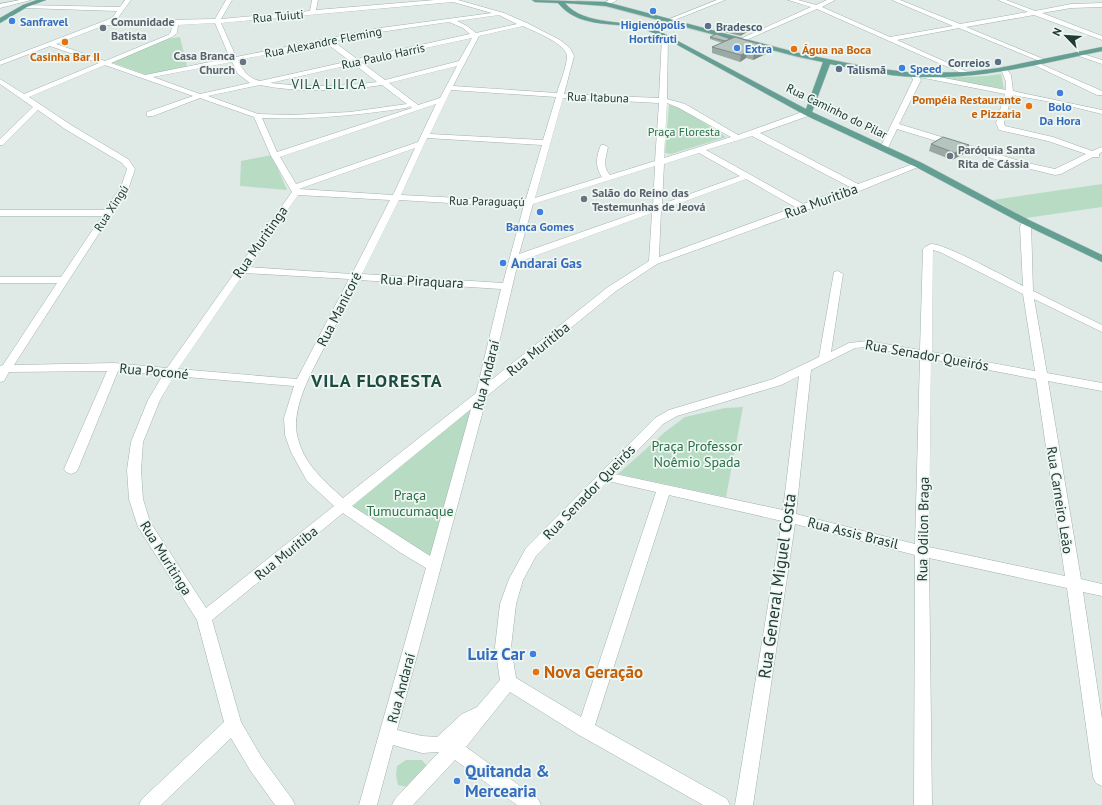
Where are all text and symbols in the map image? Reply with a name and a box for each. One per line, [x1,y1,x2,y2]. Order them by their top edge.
street label: Rua Tuiuti [252,6,304,26]
marker: Higienópolis Hortifruti [648,6,658,16]
place label: Sanfravel [20,14,69,29]
place label: Comunidade Batista [111,14,175,43]
marker: Sanfravel [7,16,17,26]
north arrow [1046,16,1086,56]
place label: Higienópolis Hortifruti [621,17,685,46]
place label: Bradesco [716,19,763,34]
marker: Bradesco [703,21,713,31]
marker: Comunidade Batista [98,23,108,33]
street label: Rua Alexandre Fleming [263,23,383,61]
text: N [1049,26,1065,38]
marker: Casinha Bar II [60,37,70,47]
street label: Rua Paulo Harris [340,40,426,72]
place label: Extra [745,41,772,56]
place label: Água na Boca [802,42,871,57]
marker: Extra [732,43,742,53]
marker: Água na Boca [789,44,799,54]
place label: Casa Branca Church [173,48,235,77]
place label: Casinha Bar II [30,49,100,64]
place label: Correios [948,55,990,70]
marker: Casa Branca Church [238,57,248,67]
marker: Correios [993,57,1003,67]
place label: Speed [910,61,941,76]
place label: Talismã [847,62,886,77]
marker: Speed [897,63,907,73]
marker: Talismã [834,64,844,74]
district label: VILA LILICA [290,76,367,93]
street label: Rua Caminho do Pilar [784,80,890,142]
street label: Rua Itabuna [567,88,629,106]
marker: Bolo Da Hora [1055,88,1065,98]
place label: Pompéia Restaurante e Pizzaria [912,92,1021,121]
place label: Bolo Da Hora [1039,99,1081,128]
marker: Pompéia Restaurante e Pizzaria [1024,101,1034,111]
park label: Praça Floresta [648,124,720,139]
place label: Paróquia Santa Rita de Cássia [958,142,1035,171]
marker: Paróquia Santa Rita de Cássia [945,151,955,161]
street label: Rua Muritiba [782,179,860,223]
street label: Rua Xingú [90,182,132,234]
place label: Salão do Reino das Testemunhas de Jeová [592,185,706,214]
street label: Rua Paraguaçú [449,193,525,209]
marker: Salão do Reino das Testemunhas de Jeová [579,194,589,204]
street label: Rua Muritinga [228,202,292,282]
marker: Banca Gomes [535,207,545,217]
place label: Banca Gomes [506,219,574,234]
place label: Andarai Gas [511,254,582,272]
marker: Andarai Gas [498,258,508,268]
street label: Rua Manicoré [313,269,365,349]
street label: Rua Piraquara [380,270,464,292]
street label: Rua Muritiba [503,318,573,380]
street label: Rua Senador Queirós [864,335,990,375]
street label: Rua Andaraí [469,338,503,412]
street label: Rua Poconé [119,359,189,383]
district label: VILA FLORESTA [310,369,443,392]
park label: Praça Professor Noêmio Spada [652,437,743,471]
street label: Rua Senador Queirós [539,441,639,543]
street label: Rua Carneiro Leão [1043,445,1077,555]
street label: Rua Odilon Braga [913,476,933,581]
park label: Praça Tumucumaque [366,486,454,520]
street label: Rua General Miguel Costa [753,492,801,680]
street label: Rua Assis Brasil [806,513,900,553]
street label: Rua Muritinga [136,518,196,599]
street label: Rua Muritiba [251,522,321,584]
place label: Luiz Car [467,643,525,665]
marker: Luiz Car [528,649,538,659]
street label: Rua Andaraí [383,651,419,725]
place label: Nova Geração [544,661,643,683]
marker: Nova Geração [531,667,541,677]
place label: Quitanda & Mercearia [465,760,549,802]
marker: Quitanda & Mercearia [452,776,462,786]

